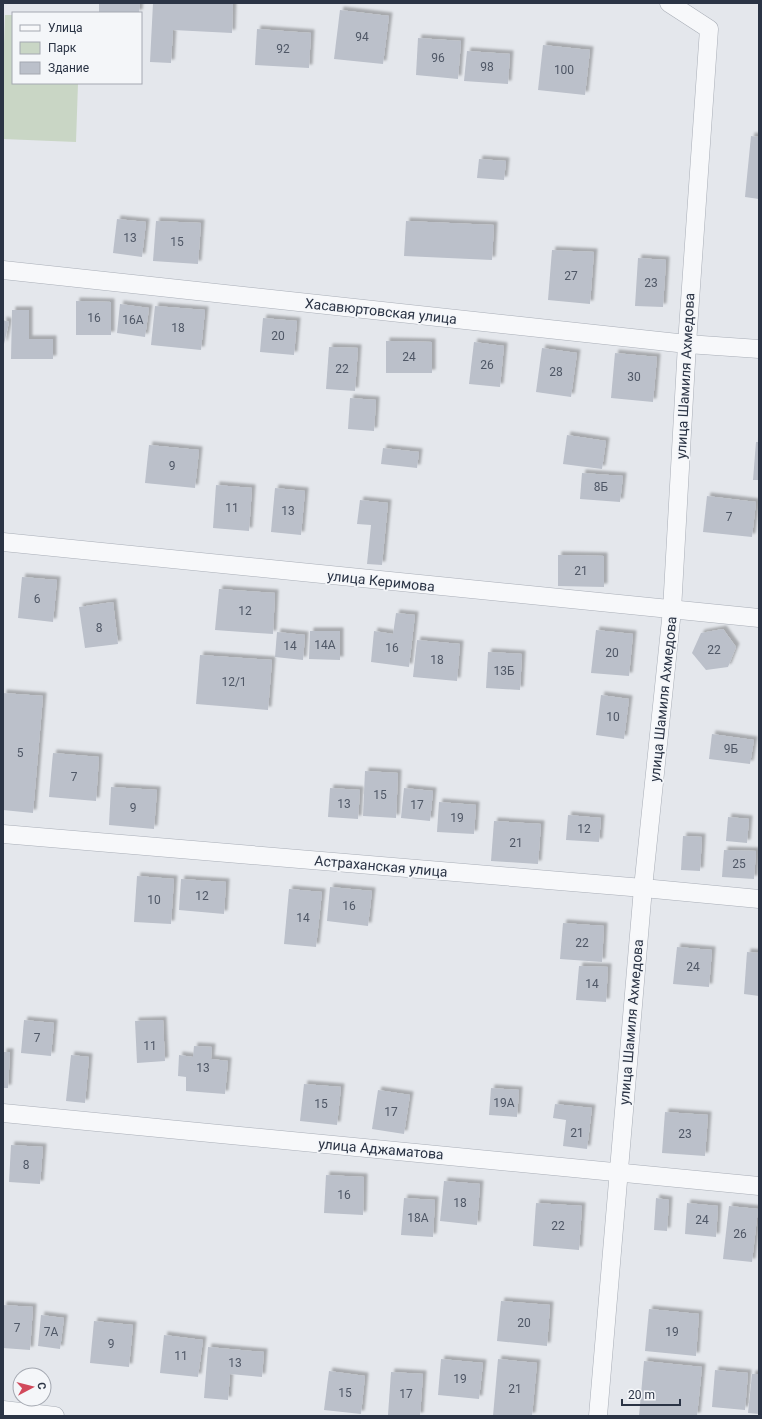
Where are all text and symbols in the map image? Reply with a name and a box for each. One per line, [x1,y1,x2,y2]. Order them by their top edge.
legend [12,12,142,84]
text: Улица [48,21,83,35]
house number: 94 [355,30,369,44]
text: Парк [48,41,77,55]
house number: 92 [276,42,290,56]
house number: 96 [431,51,445,65]
house number: 98 [480,60,494,74]
text: Здание [48,61,89,75]
house number: 100 [554,63,574,77]
house number: 13 [123,231,137,245]
house number: 15 [170,235,184,249]
house number: 27 [564,269,578,283]
house number: 23 [644,276,658,290]
street label: улица Шамиля Ахмедова [673,293,697,459]
street label: Хасавюртовская улица [304,295,458,327]
house number: 16 [87,311,101,325]
house number: 16А [122,313,144,327]
house number: 18 [171,321,185,335]
house number: 20 [271,329,285,343]
house number: 24 [402,350,416,364]
house number: 26 [480,358,494,372]
house number: 22 [335,362,349,376]
house number: 28 [549,365,563,379]
house number: 30 [627,370,641,384]
house number: 9 [169,459,175,473]
house number: 8Б [594,480,609,494]
house number: 11 [225,501,239,515]
house number: 13 [281,504,295,518]
house number: 7 [726,510,733,524]
house number: 21 [574,564,588,578]
street label: улица Керимова [326,567,436,595]
house number: 6 [34,592,41,606]
house number: 12 [238,604,252,618]
street label: улица Шамиля Ахмедова [646,615,680,783]
house number: 8 [96,621,103,635]
house number: 14А [314,638,336,652]
house number: 14 [283,639,297,653]
house number: 16 [385,641,399,655]
house number: 22 [707,643,721,657]
house number: 20 [605,646,619,660]
house number: 18 [430,653,444,667]
house number: 13Б [493,664,515,678]
house number: 12/1 [221,675,247,689]
house number: 10 [606,710,620,724]
house number: 9Б [724,742,739,756]
house number: 5 [17,746,24,760]
house number: 7 [71,770,78,784]
house number: 15 [373,788,387,802]
house number: 13 [337,797,351,811]
house number: 17 [410,798,424,812]
house number: 9 [130,801,136,815]
house number: 19 [450,811,464,825]
house number: 12 [577,822,591,836]
house number: 21 [509,836,523,850]
street label: Астраханская улица [314,852,448,880]
house number: 25 [732,857,746,871]
house number: 12 [195,889,209,903]
house number: 10 [147,893,161,907]
house number: 16 [342,899,356,913]
house number: 14 [296,911,310,925]
house number: 22 [575,936,589,950]
street label: улица Шамиля Ахмедова [616,938,646,1106]
house number: 24 [686,960,700,974]
house number: 14 [585,977,599,991]
house number: 7 [34,1031,41,1045]
house number: 11 [143,1039,157,1053]
house number: 13 [196,1061,210,1075]
house number: 19А [493,1096,515,1110]
house number: 15 [314,1097,328,1111]
house number: 17 [384,1105,398,1119]
house number: 21 [570,1126,584,1140]
house number: 23 [678,1127,692,1141]
street label: улица Аджаматова [318,1136,444,1162]
house number: 8 [23,1158,30,1172]
house number: 16 [337,1188,351,1202]
house number: 18 [453,1196,467,1210]
house number: 18А [407,1211,429,1225]
house number: 24 [695,1213,709,1227]
house number: 22 [551,1219,565,1233]
house number: 26 [733,1227,747,1241]
house number: 20 [517,1316,531,1330]
house number: 7 [14,1321,21,1335]
house number: 7А [44,1325,58,1339]
house number: 19 [665,1325,679,1339]
house number: 9 [108,1337,114,1351]
house number: 11 [174,1349,188,1363]
house number: 13 [228,1356,242,1370]
north arrow [12,1367,52,1407]
house number: 19 [453,1372,467,1386]
text: С [35,1381,48,1390]
scale bar [622,1381,680,1407]
house number: 21 [508,1382,522,1396]
house number: 15 [338,1386,352,1400]
house number: 17 [399,1387,413,1401]
text: 20 m [628,1388,655,1402]

